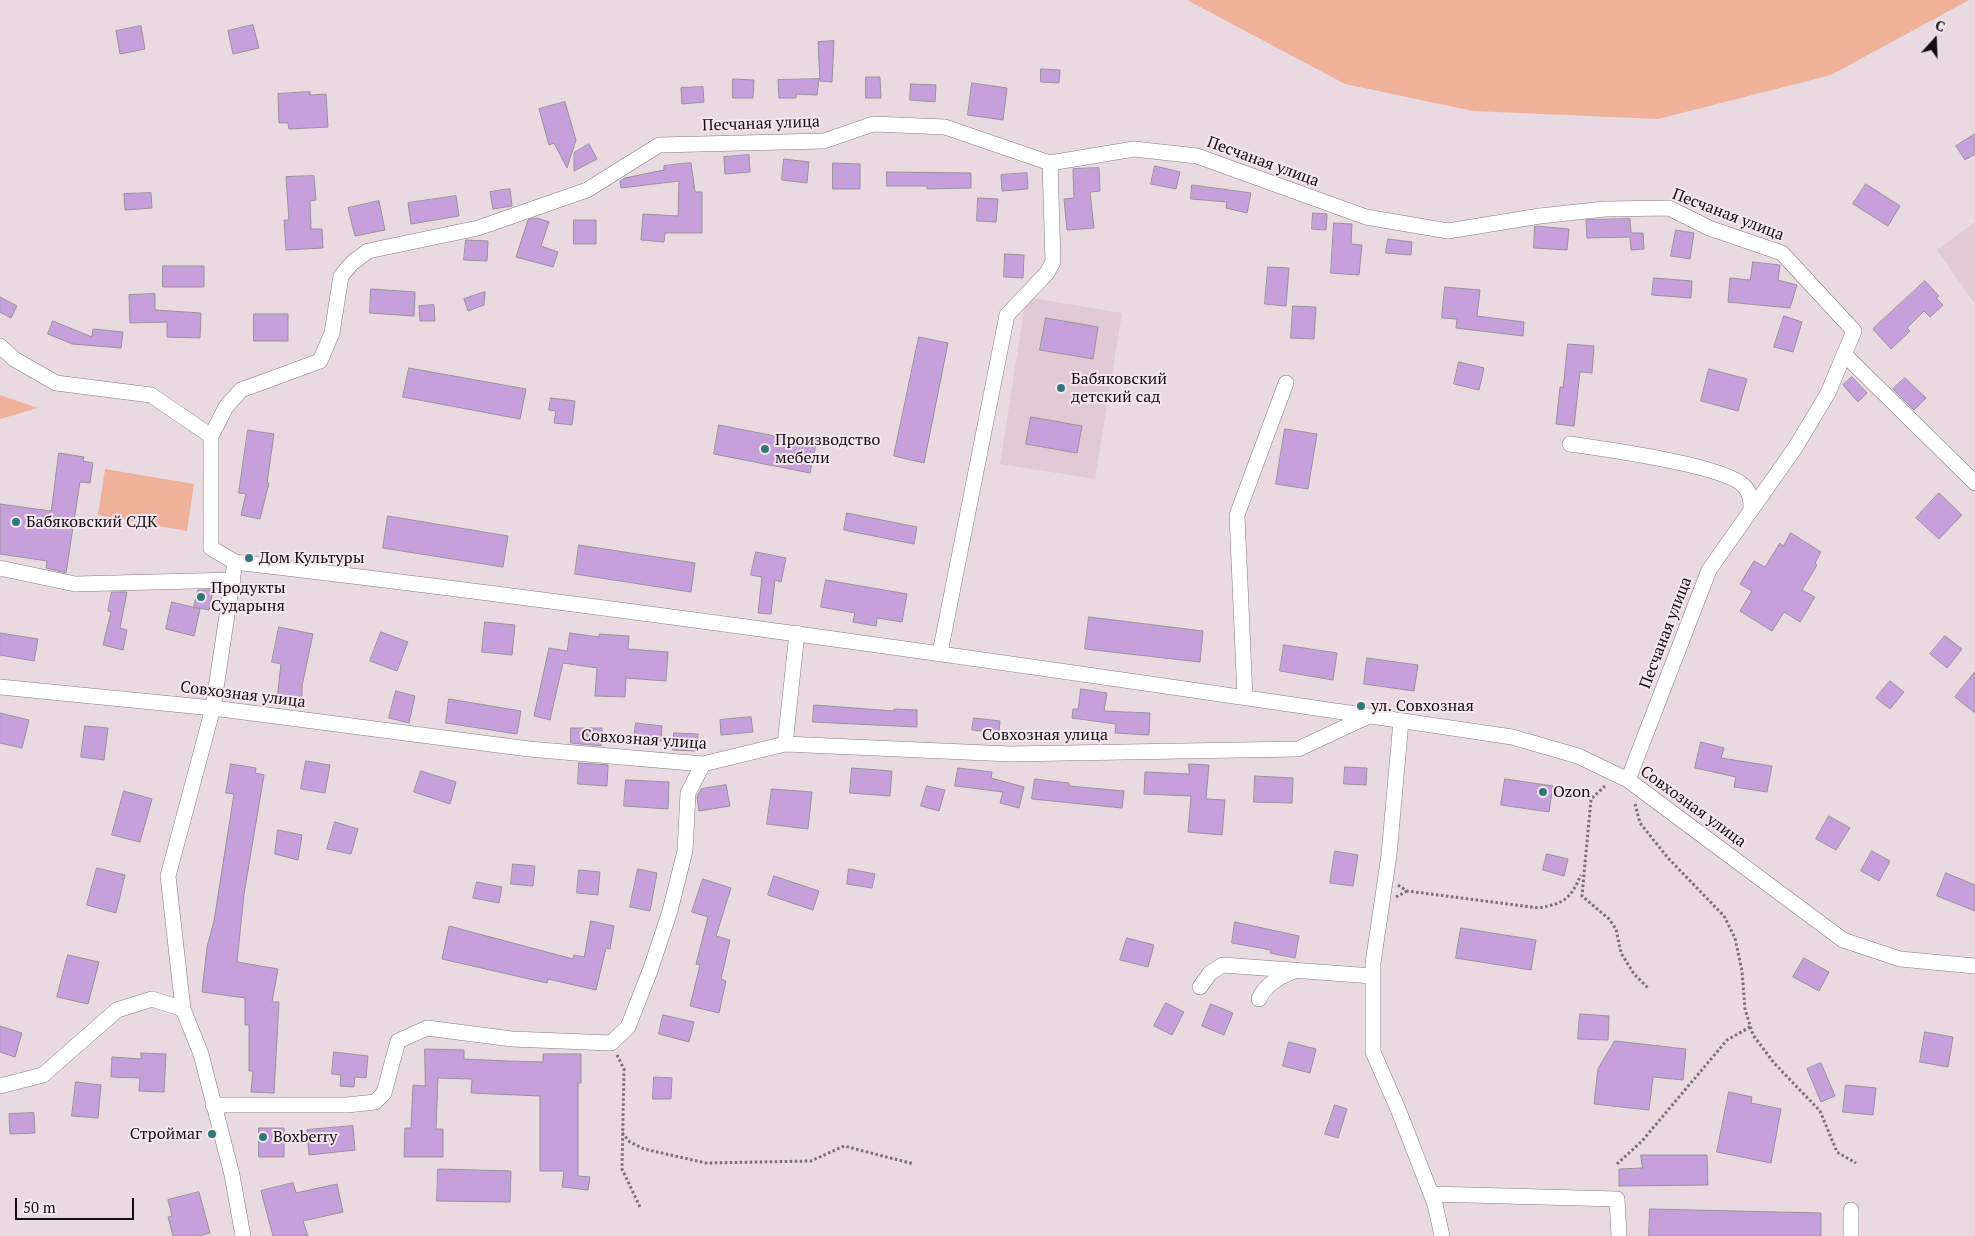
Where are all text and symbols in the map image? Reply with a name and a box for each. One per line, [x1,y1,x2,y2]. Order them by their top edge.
north arrow [1910,15,1960,65]
text: С [1933,15,1948,36]
street label: Песчаная улица [702,112,820,136]
street label: Песчаная улица [1204,133,1322,191]
street label: Песчаная улица [1669,185,1787,245]
place label: Бабяковский детский сад [1071,369,1167,407]
marker: Бабяковский детский сад [1055,382,1067,394]
place label: Производство мебели [775,430,880,468]
marker: Производство мебели [759,443,771,455]
place label: Бабяковский СДК [26,512,157,532]
marker: Бабяковский СДК [10,516,22,528]
place label: Дом Культуры [259,548,365,568]
marker: Дом Культуры [243,552,255,564]
street label: Песчаная улица [1636,574,1696,692]
place label: Продукты Сударыня [211,578,286,616]
marker: Продукты Сударыня [195,591,207,603]
street label: Совхозная улица [179,678,307,712]
place label: ул. Совхозная [1371,696,1474,716]
marker: ул. Совхозная [1355,700,1367,712]
street label: Совхозная улица [982,725,1108,745]
street label: Совхозная улица [580,726,708,754]
street label: Совхозная улица [1636,762,1750,852]
place label: Ozon [1553,782,1591,802]
marker: Ozon [1537,786,1549,798]
place label: Строймаг [130,1124,202,1144]
place label: Boxberry [273,1127,337,1147]
marker: Строймаг [206,1128,218,1140]
marker: Boxberry [257,1131,269,1143]
scale bar [18,1188,136,1220]
text: 50 m [23,1197,56,1217]

